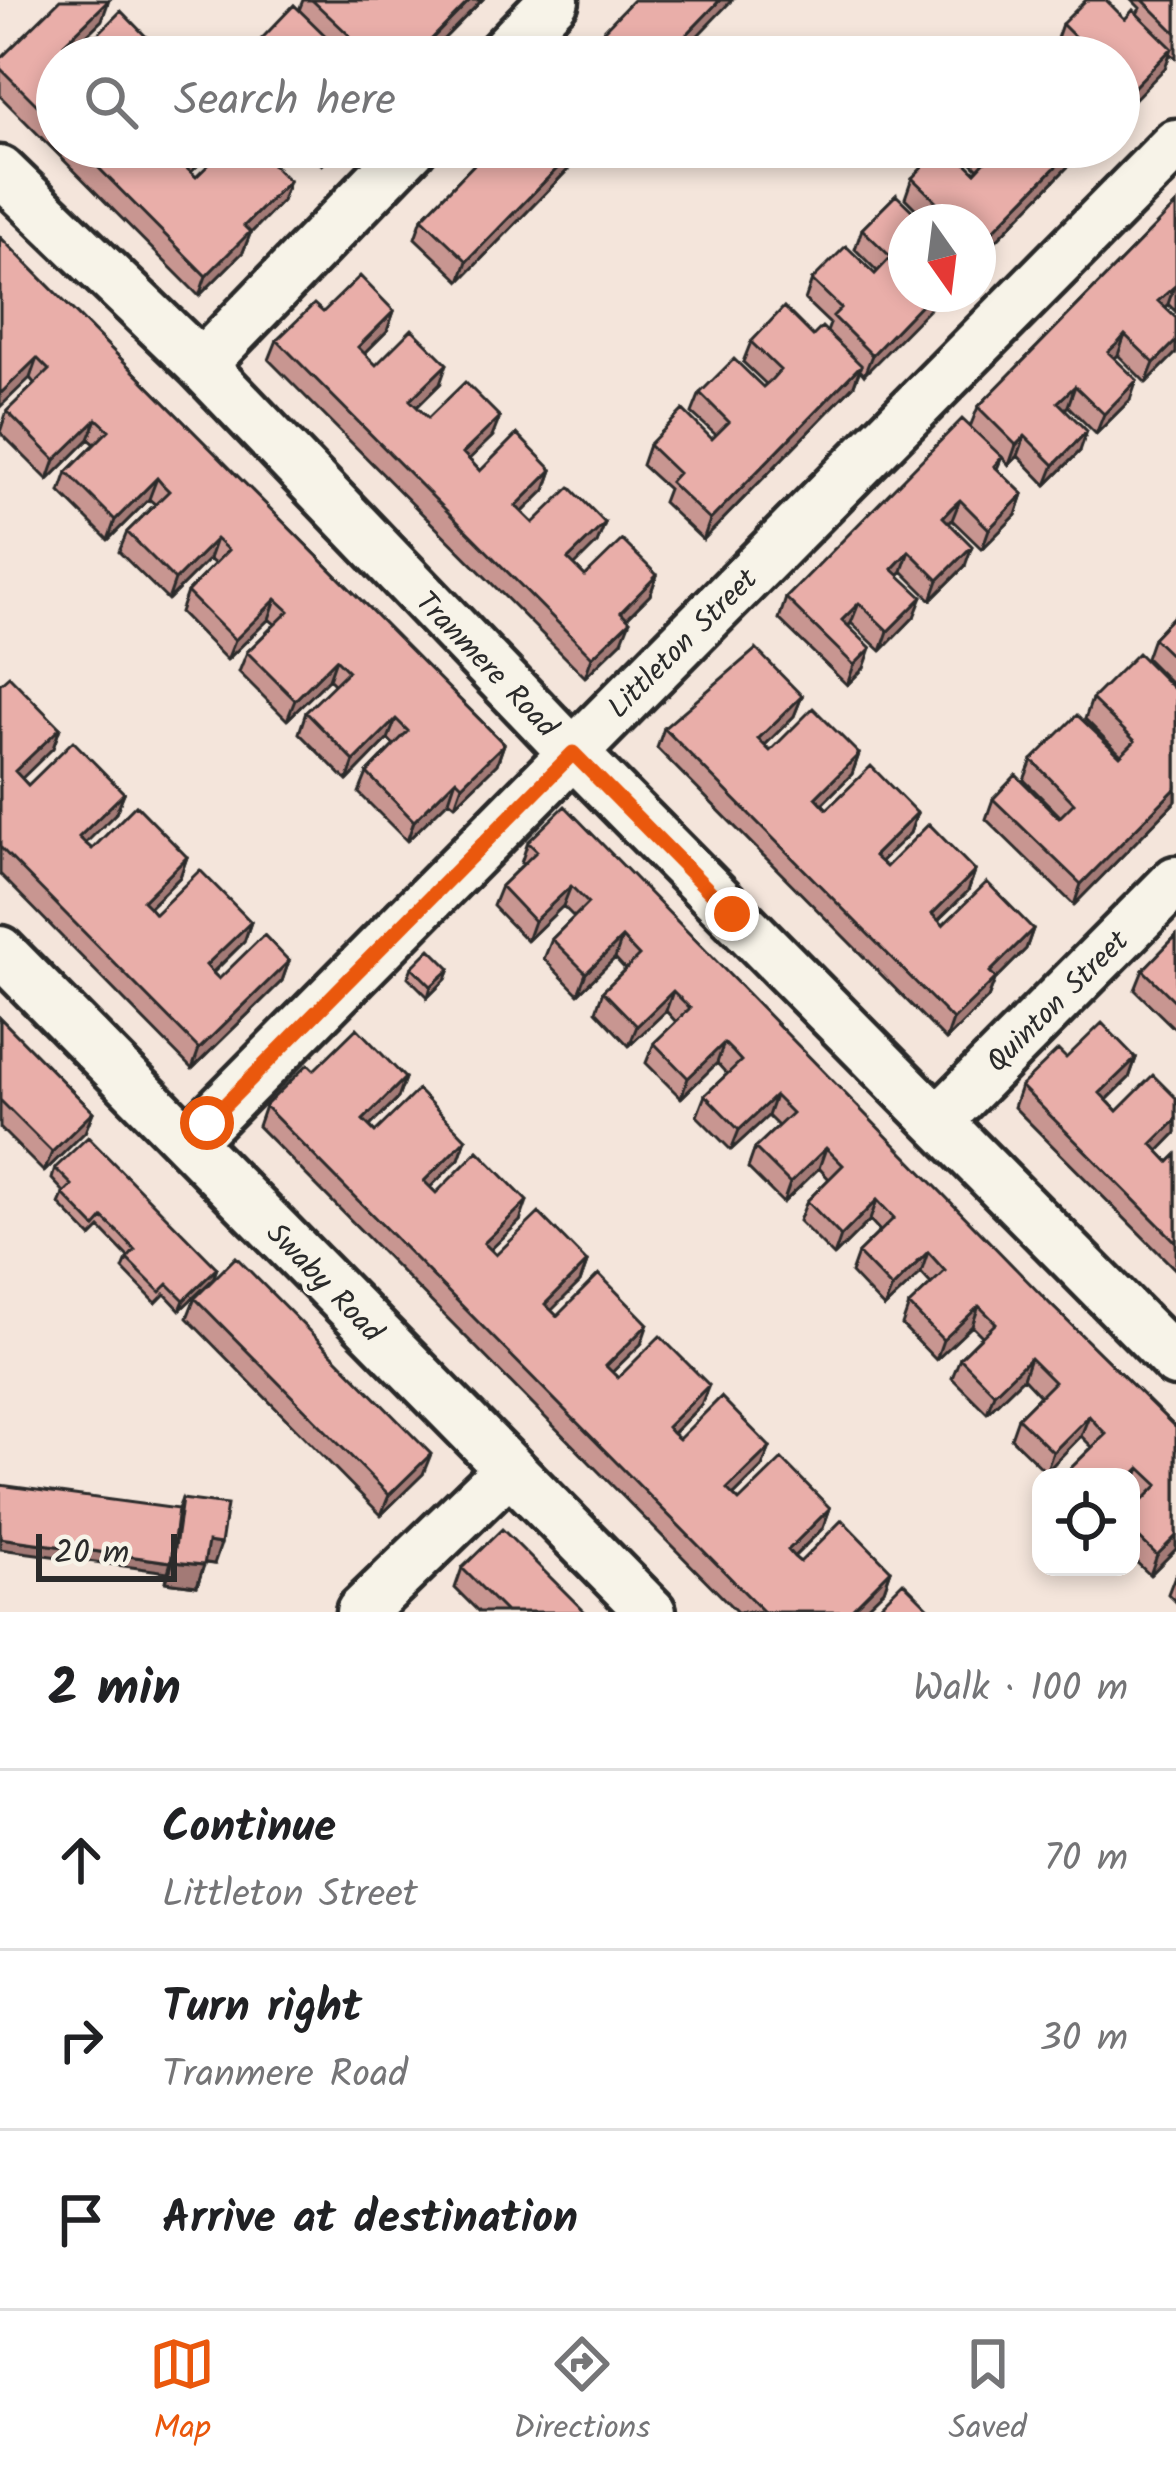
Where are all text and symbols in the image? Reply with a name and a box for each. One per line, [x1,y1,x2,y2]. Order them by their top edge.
search box [36,36,1140,168]
text: Search here [174,66,396,138]
icon: search [78,69,144,135]
north arrow [888,204,996,312]
street label: Littleton Street [597,558,770,731]
street label: Tranmere Road [403,581,569,751]
route end [705,887,759,941]
street label: Quinton Street [976,919,1141,1085]
route start [180,1096,234,1150]
street label: Swaby Road [253,1212,394,1356]
map controls [1032,1468,1140,1576]
button: locate [1032,1468,1140,1576]
scale bar [36,1528,177,1581]
text: 20 m [54,1528,129,1581]
text: 2 min [48,1650,181,1731]
text: Walk · 100 m [913,1659,1128,1721]
text: Continue [162,1793,336,1865]
icon: ahead [48,1827,114,1893]
text: 70 m [1044,1829,1128,1891]
text: Littleton Street [162,1865,418,1927]
text: Turn right [162,1973,362,2045]
icon: right [48,2007,114,2073]
text: 30 m [1040,2009,1128,2071]
text: Tranmere Road [162,2045,408,2107]
text: Arrive at destination [162,2184,578,2256]
icon: arrive [48,2187,114,2253]
tab: Map [149,2331,215,2456]
tab: Directions [513,2331,650,2456]
tab: Saved [949,2331,1027,2456]

